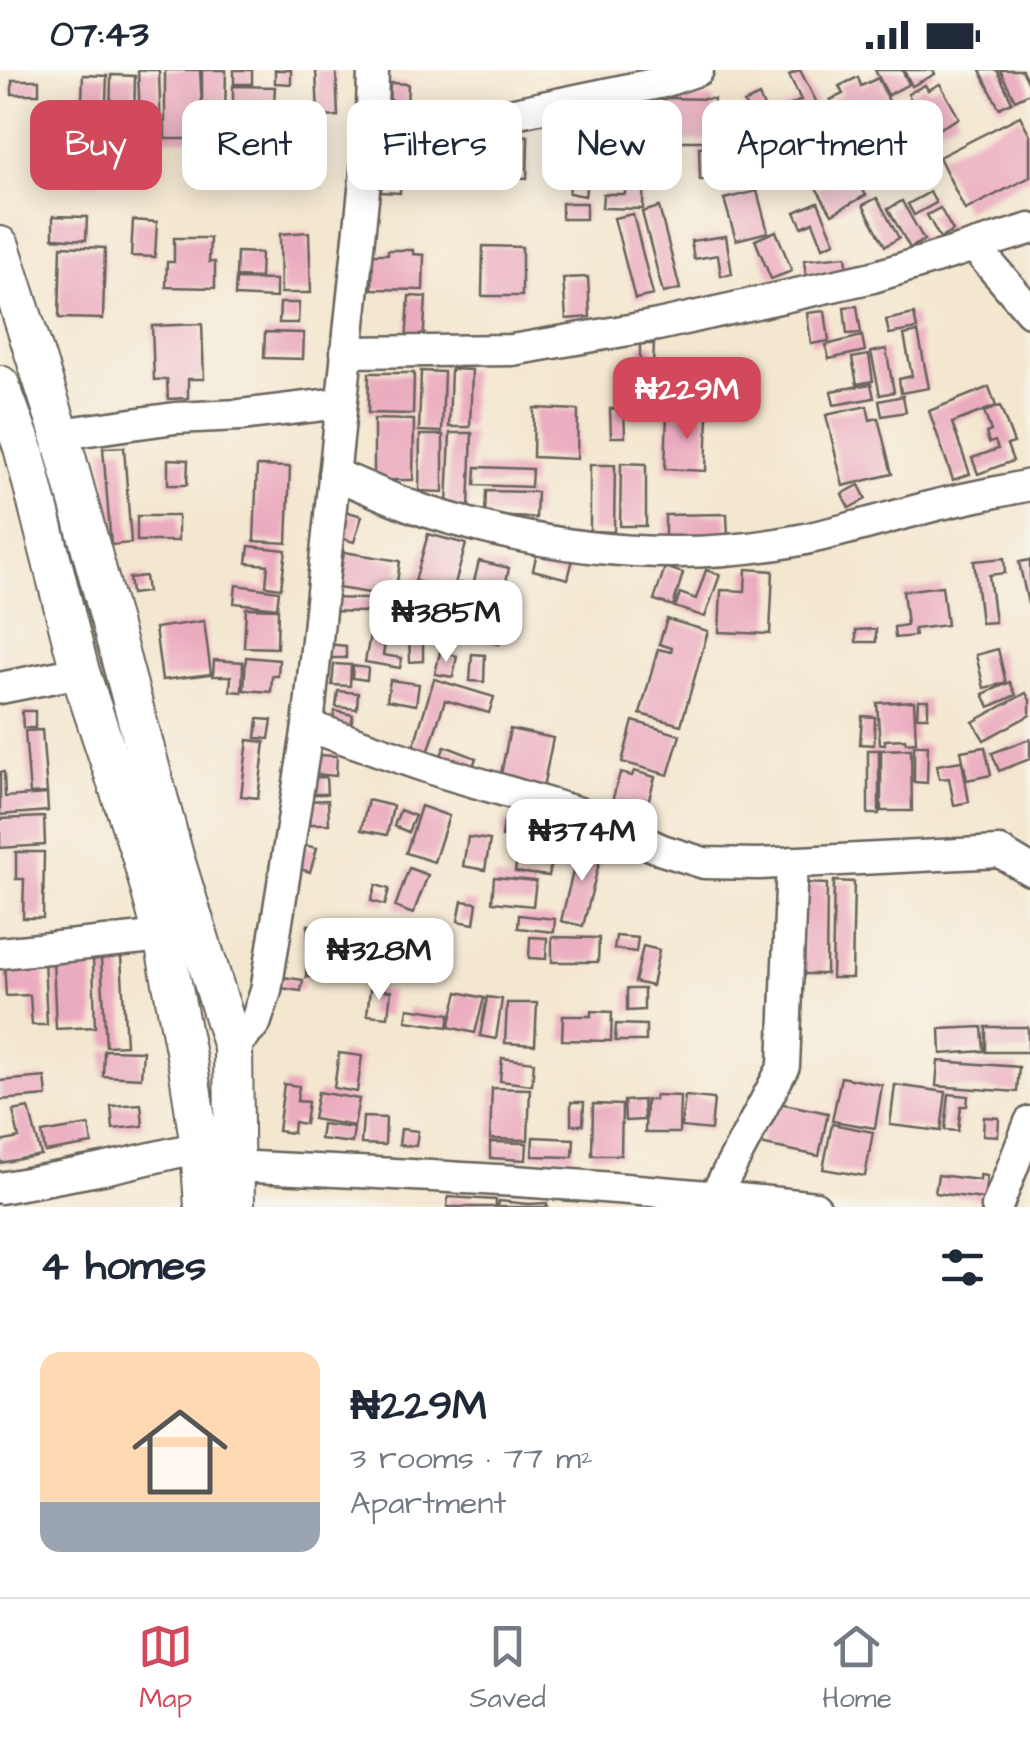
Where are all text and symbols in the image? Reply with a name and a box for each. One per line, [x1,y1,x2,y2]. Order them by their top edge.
text: 07:43 [50,9,149,61]
chip: Buy [30,100,162,190]
chip: Rent [182,100,327,190]
chip: Filters [347,100,522,190]
chip: New [542,100,682,190]
chip: Apartment [702,100,943,190]
pin: ₦229M [617,357,757,442]
text: ₦229M [635,367,739,412]
pin: ₦385M [376,580,516,665]
text: ₦385M [391,590,501,635]
pin: ₦374M [512,799,652,884]
text: ₦374M [528,809,636,854]
pin: ₦328M [309,918,449,1003]
text: ₦328M [327,928,431,973]
text: 4 homes [40,1238,206,1296]
icon: filters [935,1240,990,1295]
text: ₦229M [350,1378,487,1436]
icon: home [120,1392,240,1512]
text: 3 rooms · 77 m² [350,1436,593,1481]
text: Apartment [350,1481,506,1526]
tab: Map [138,1619,193,1718]
tab: Saved [470,1619,546,1718]
tab: Home [822,1619,892,1718]

